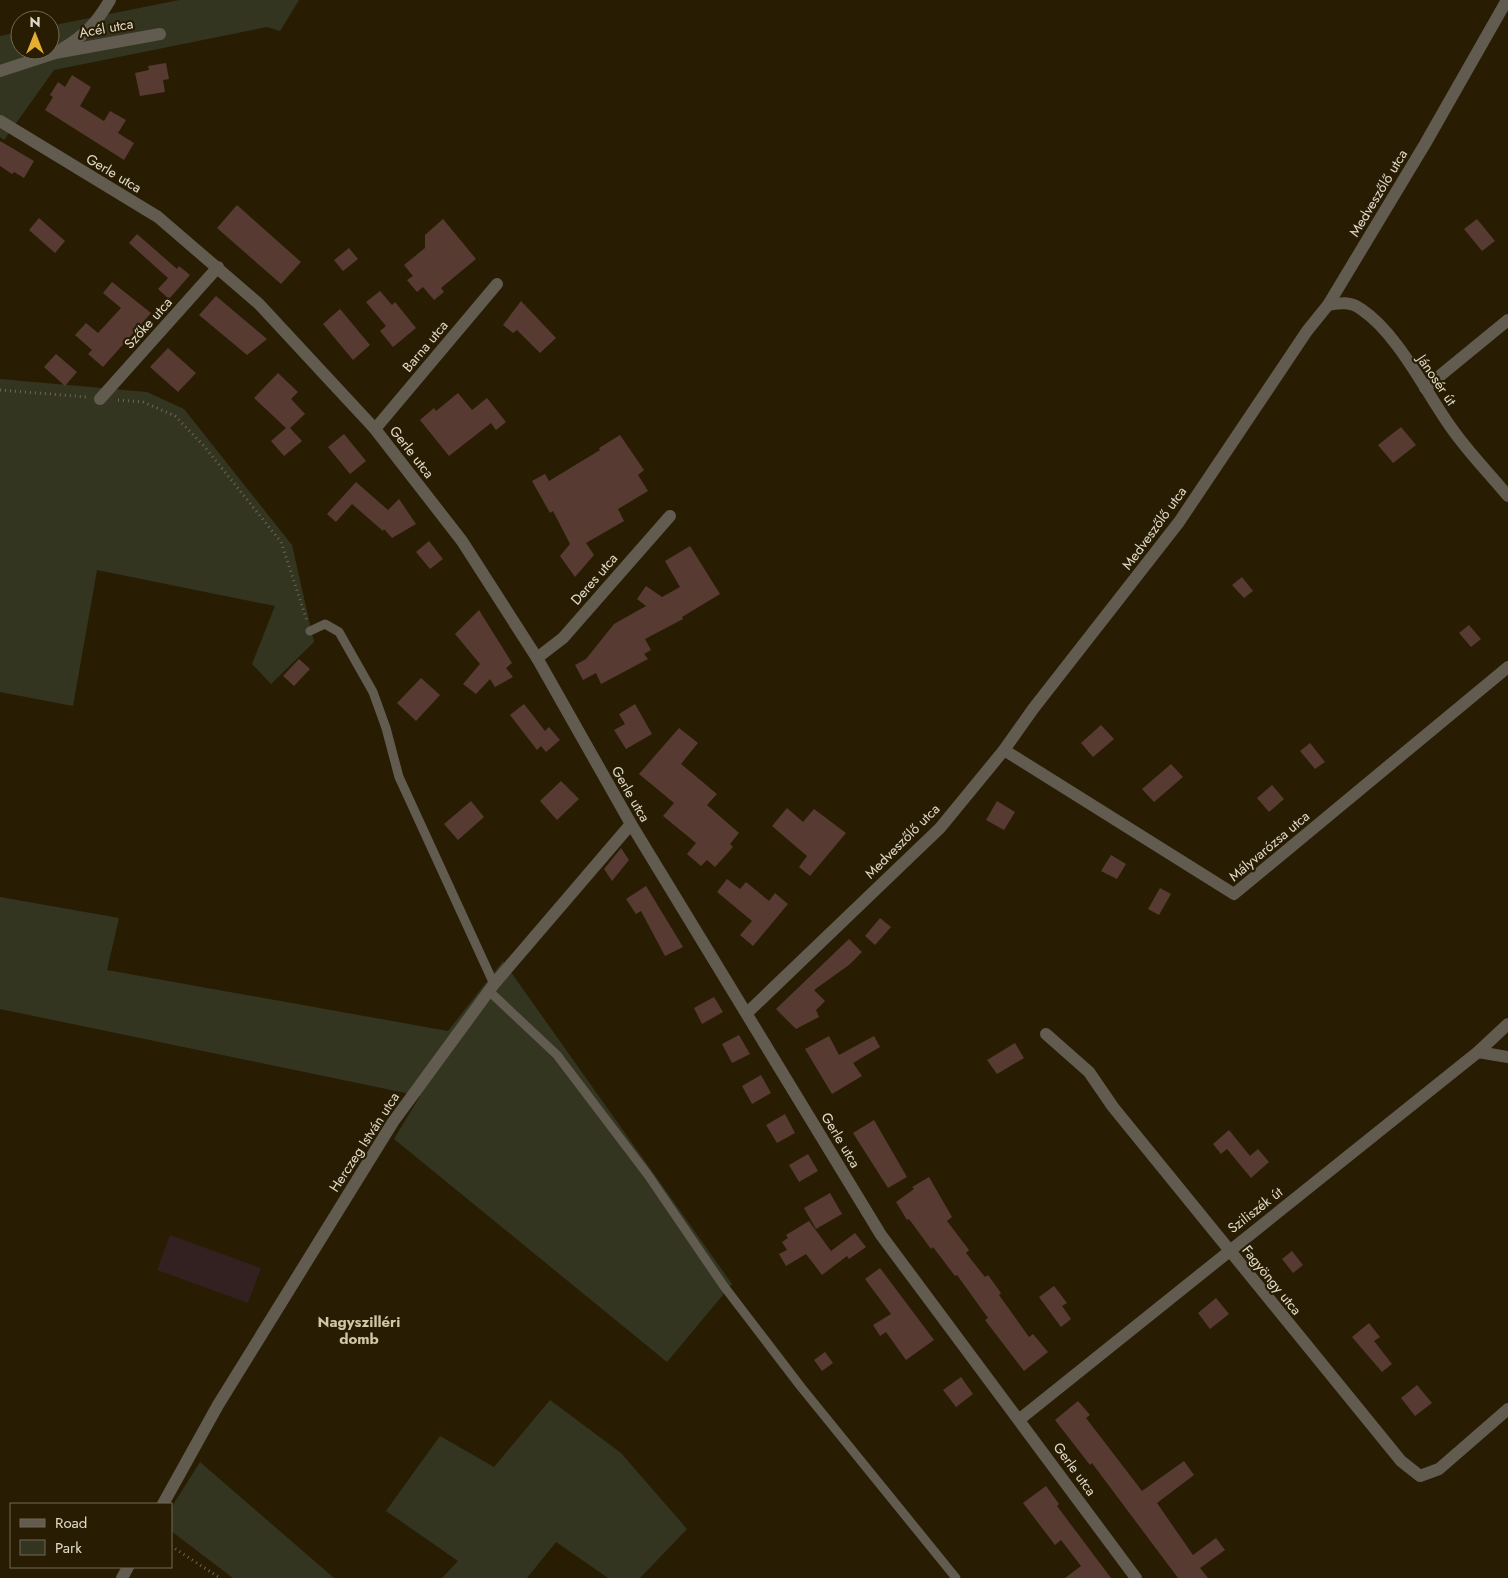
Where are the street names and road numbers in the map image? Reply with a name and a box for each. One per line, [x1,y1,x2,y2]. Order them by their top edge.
street label: Acél utca [77,13,135,43]
street label: Medveszőlő utca [1344,146,1412,240]
street label: Gerle utca [82,149,146,197]
street label: Szőke utca [119,293,177,353]
street label: Barna utca [397,316,453,376]
street label: Jánosér út [1411,349,1462,410]
street label: Gerle utca [385,422,439,482]
street label: Medveszőlő utca [1117,482,1191,574]
street label: Deres utca [566,549,622,609]
street label: Gerle utca [607,762,655,826]
street label: Medveszőlő utca [860,799,944,883]
street label: Mályvarózsa utca [1224,806,1314,886]
street label: Herczeg István utca [324,1088,404,1196]
street label: Gerle utca [817,1108,865,1172]
street label: Sziliszék út [1223,1182,1287,1238]
street label: Fagyöngy utca [1238,1241,1306,1319]
street label: Gerle utca [1049,1438,1101,1500]

